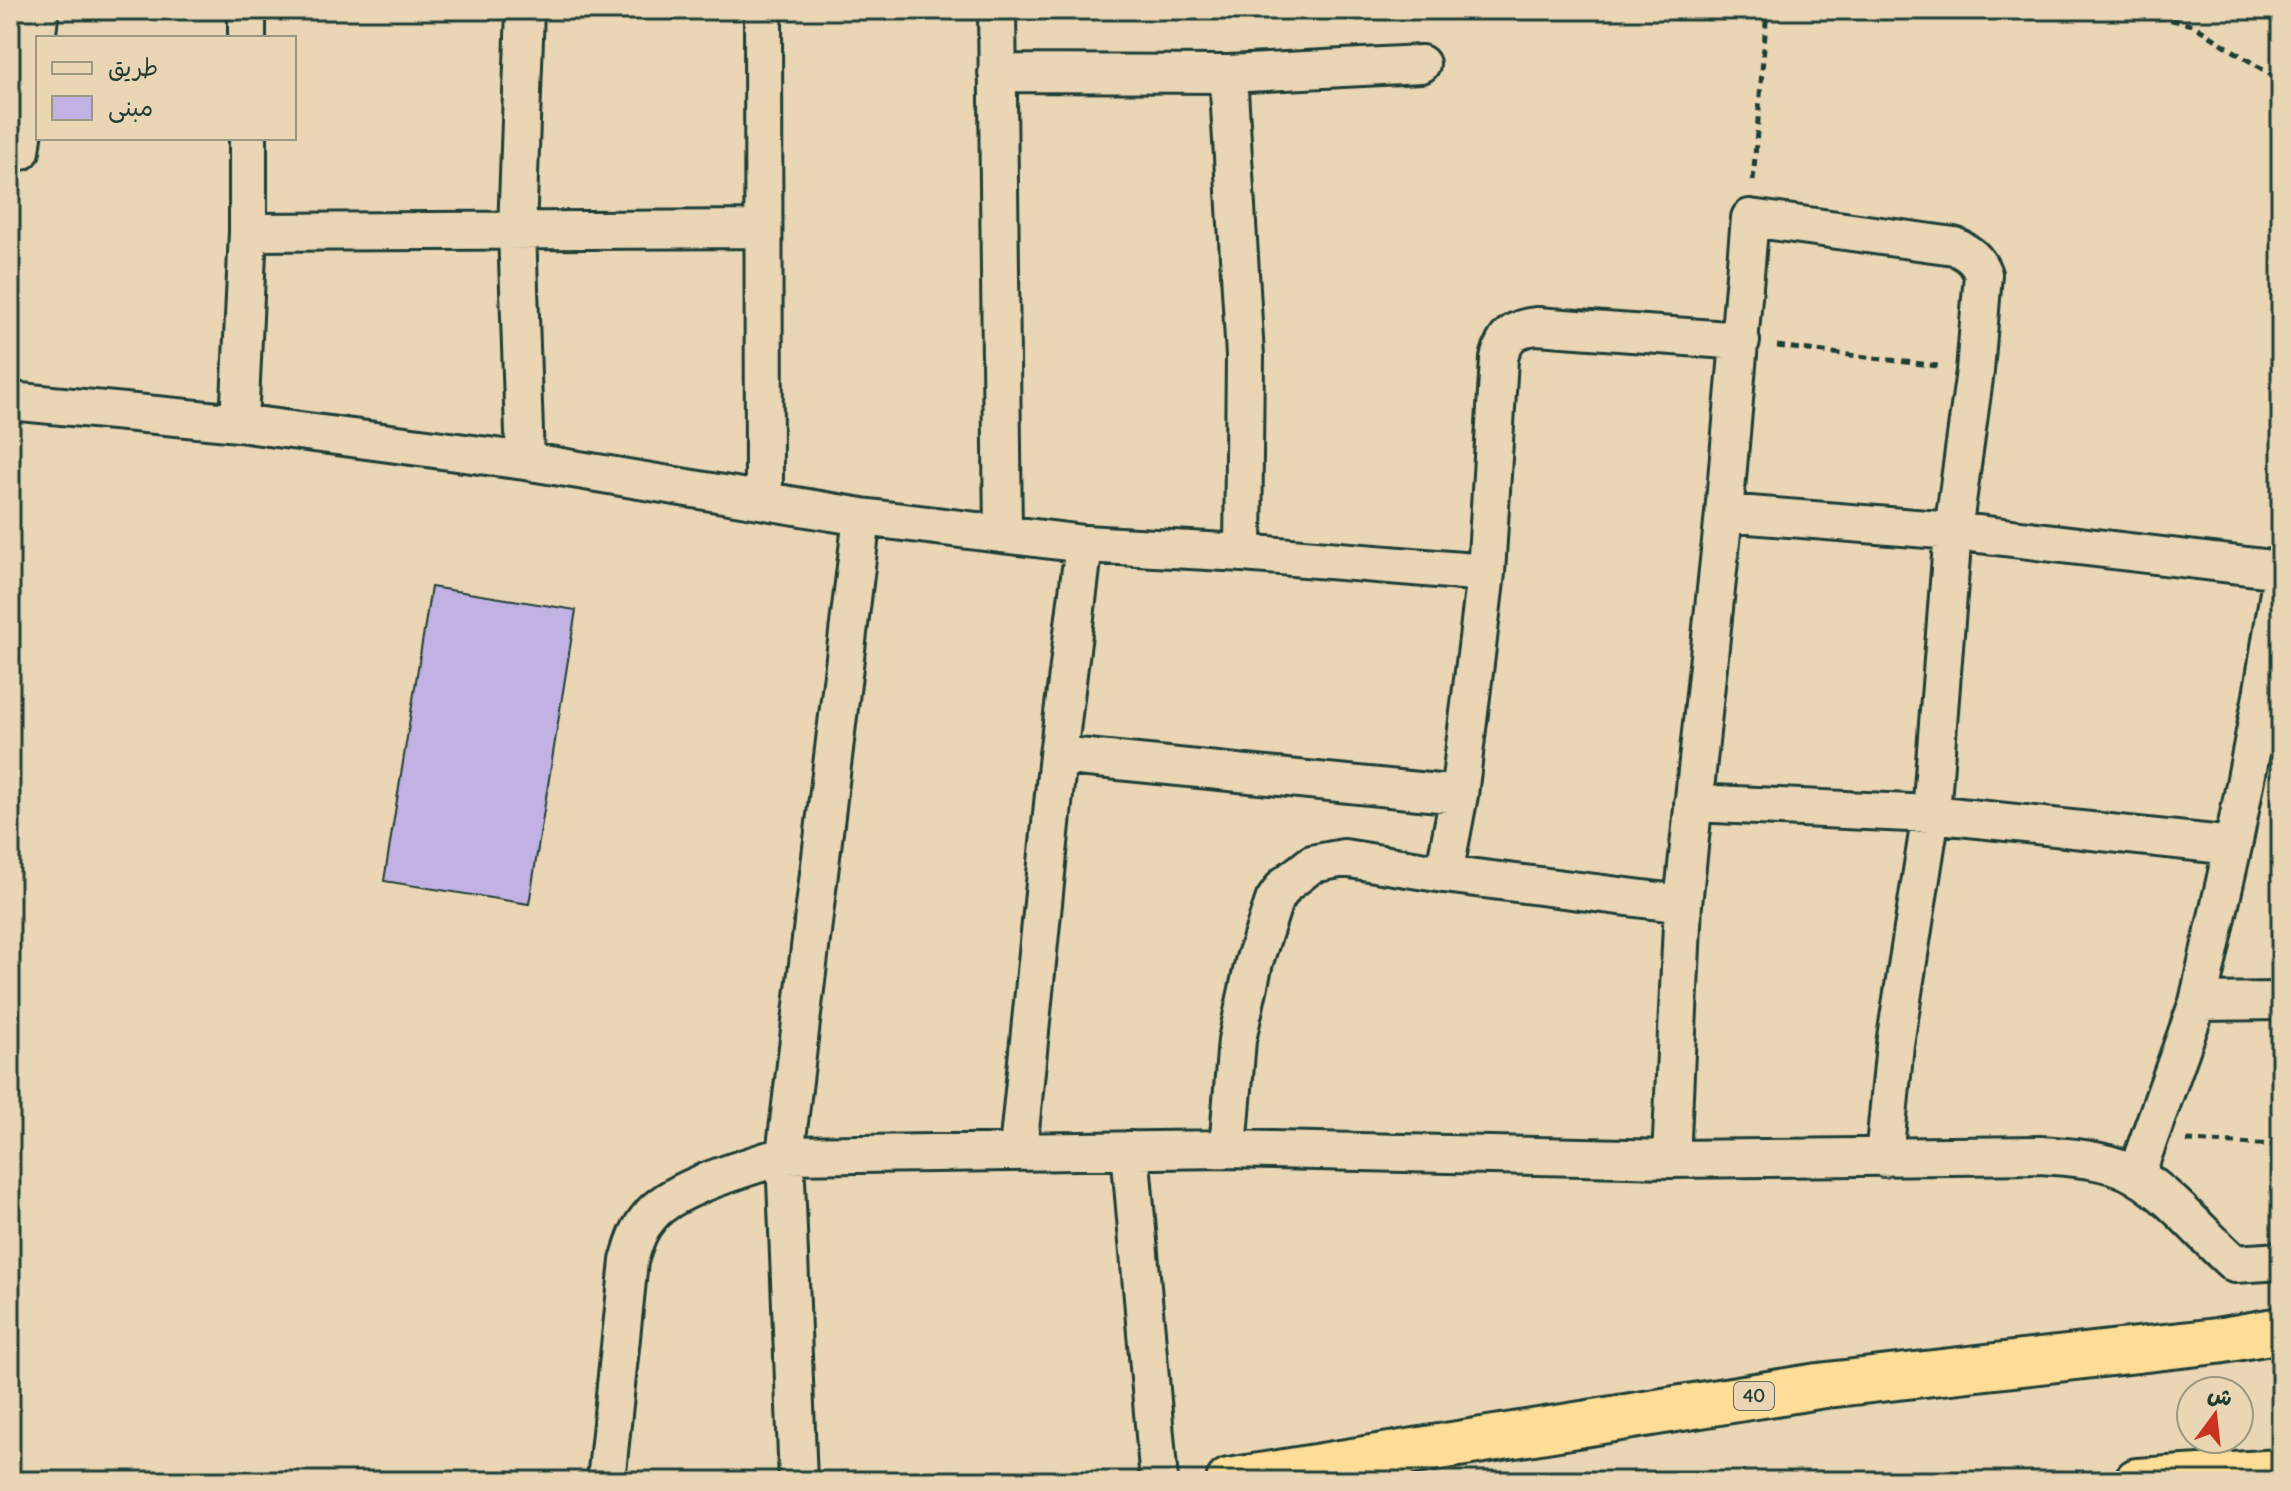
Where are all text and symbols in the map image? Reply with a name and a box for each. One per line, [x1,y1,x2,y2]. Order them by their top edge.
legend [36,36,296,140]
text: طريق [108,52,158,82]
text: مبنى [108,92,153,123]
north arrow [2175,1375,2255,1455]
text: ش [2205,1379,2235,1412]
road number: 40 [1734,1382,1774,1410]

